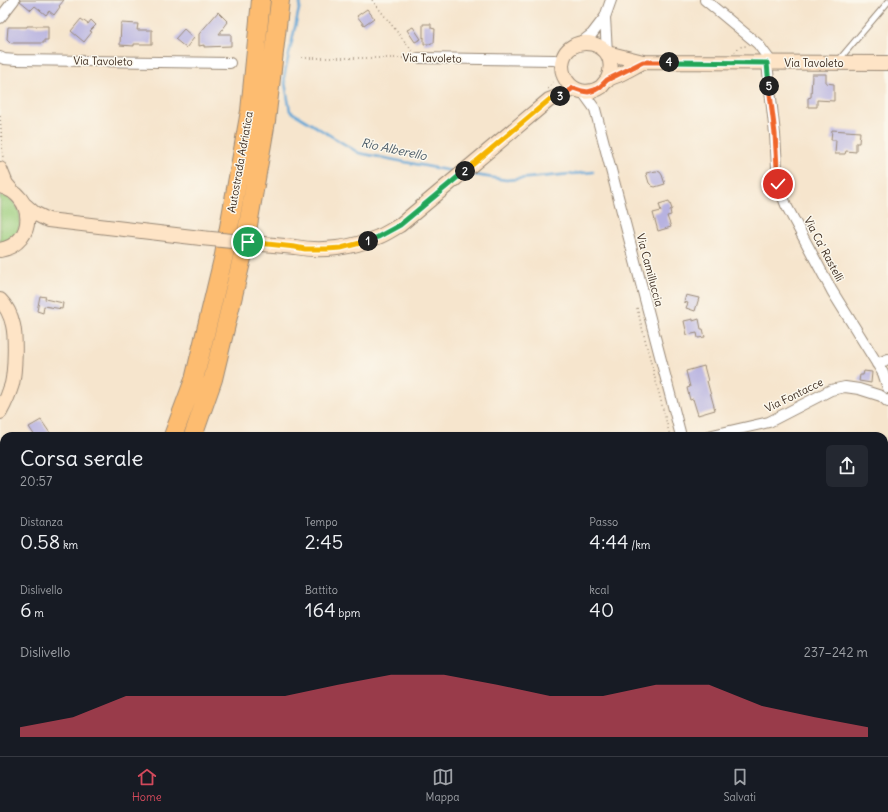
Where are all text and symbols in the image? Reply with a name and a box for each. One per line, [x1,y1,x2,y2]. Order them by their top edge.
street label: Via Tavoleto [402,50,462,66]
pin: 4 [659,52,679,72]
street label: Via Tavoleto [73,53,133,69]
text: 4 [666,55,672,69]
street label: Via Tavoleto [784,56,844,70]
pin: 5 [759,76,779,96]
text: 5 [766,79,772,93]
pin: 3 [550,86,570,106]
text: 3 [557,89,563,103]
street label: Autostrada Adriatica [224,110,256,214]
water label: Rio Alberello [360,135,429,164]
pin: 2 [455,161,475,181]
text: 2 [462,164,468,178]
pin [761,167,795,201]
icon: check [767,173,789,195]
street label: Via Ca' Rastelli [801,214,847,284]
pin [231,225,265,259]
icon: arrive [237,231,259,253]
pin: 1 [358,231,378,251]
street label: Via Camilluccia [634,232,666,308]
text: 1 [366,234,370,248]
street label: Via Fontacce [763,375,826,415]
text: Corsa serale [20,444,143,472]
button: share [826,445,868,487]
text: 20:57 [20,473,52,490]
text: Distanza [20,515,63,529]
text: Tempo [305,515,338,529]
text: Passo [589,515,618,529]
text: 0.58 [20,529,60,554]
text: 2:45 [305,529,343,554]
text: 4:44 [589,529,629,554]
text: km [60,538,78,552]
text: /km [629,538,650,552]
text: Dislivello [20,583,63,597]
text: Battito [305,583,338,597]
text: kcal [589,583,609,597]
text: 6 [20,597,32,622]
text: 164 [305,597,336,622]
text: 40 [589,597,614,622]
text: m [32,606,44,620]
text: bpm [336,606,360,620]
text: Dislivello [20,644,70,661]
text: 237–242 m [804,644,868,661]
tab: Home [132,766,162,804]
tab: Mappa [426,766,459,804]
tab: Salvati [723,766,756,804]

